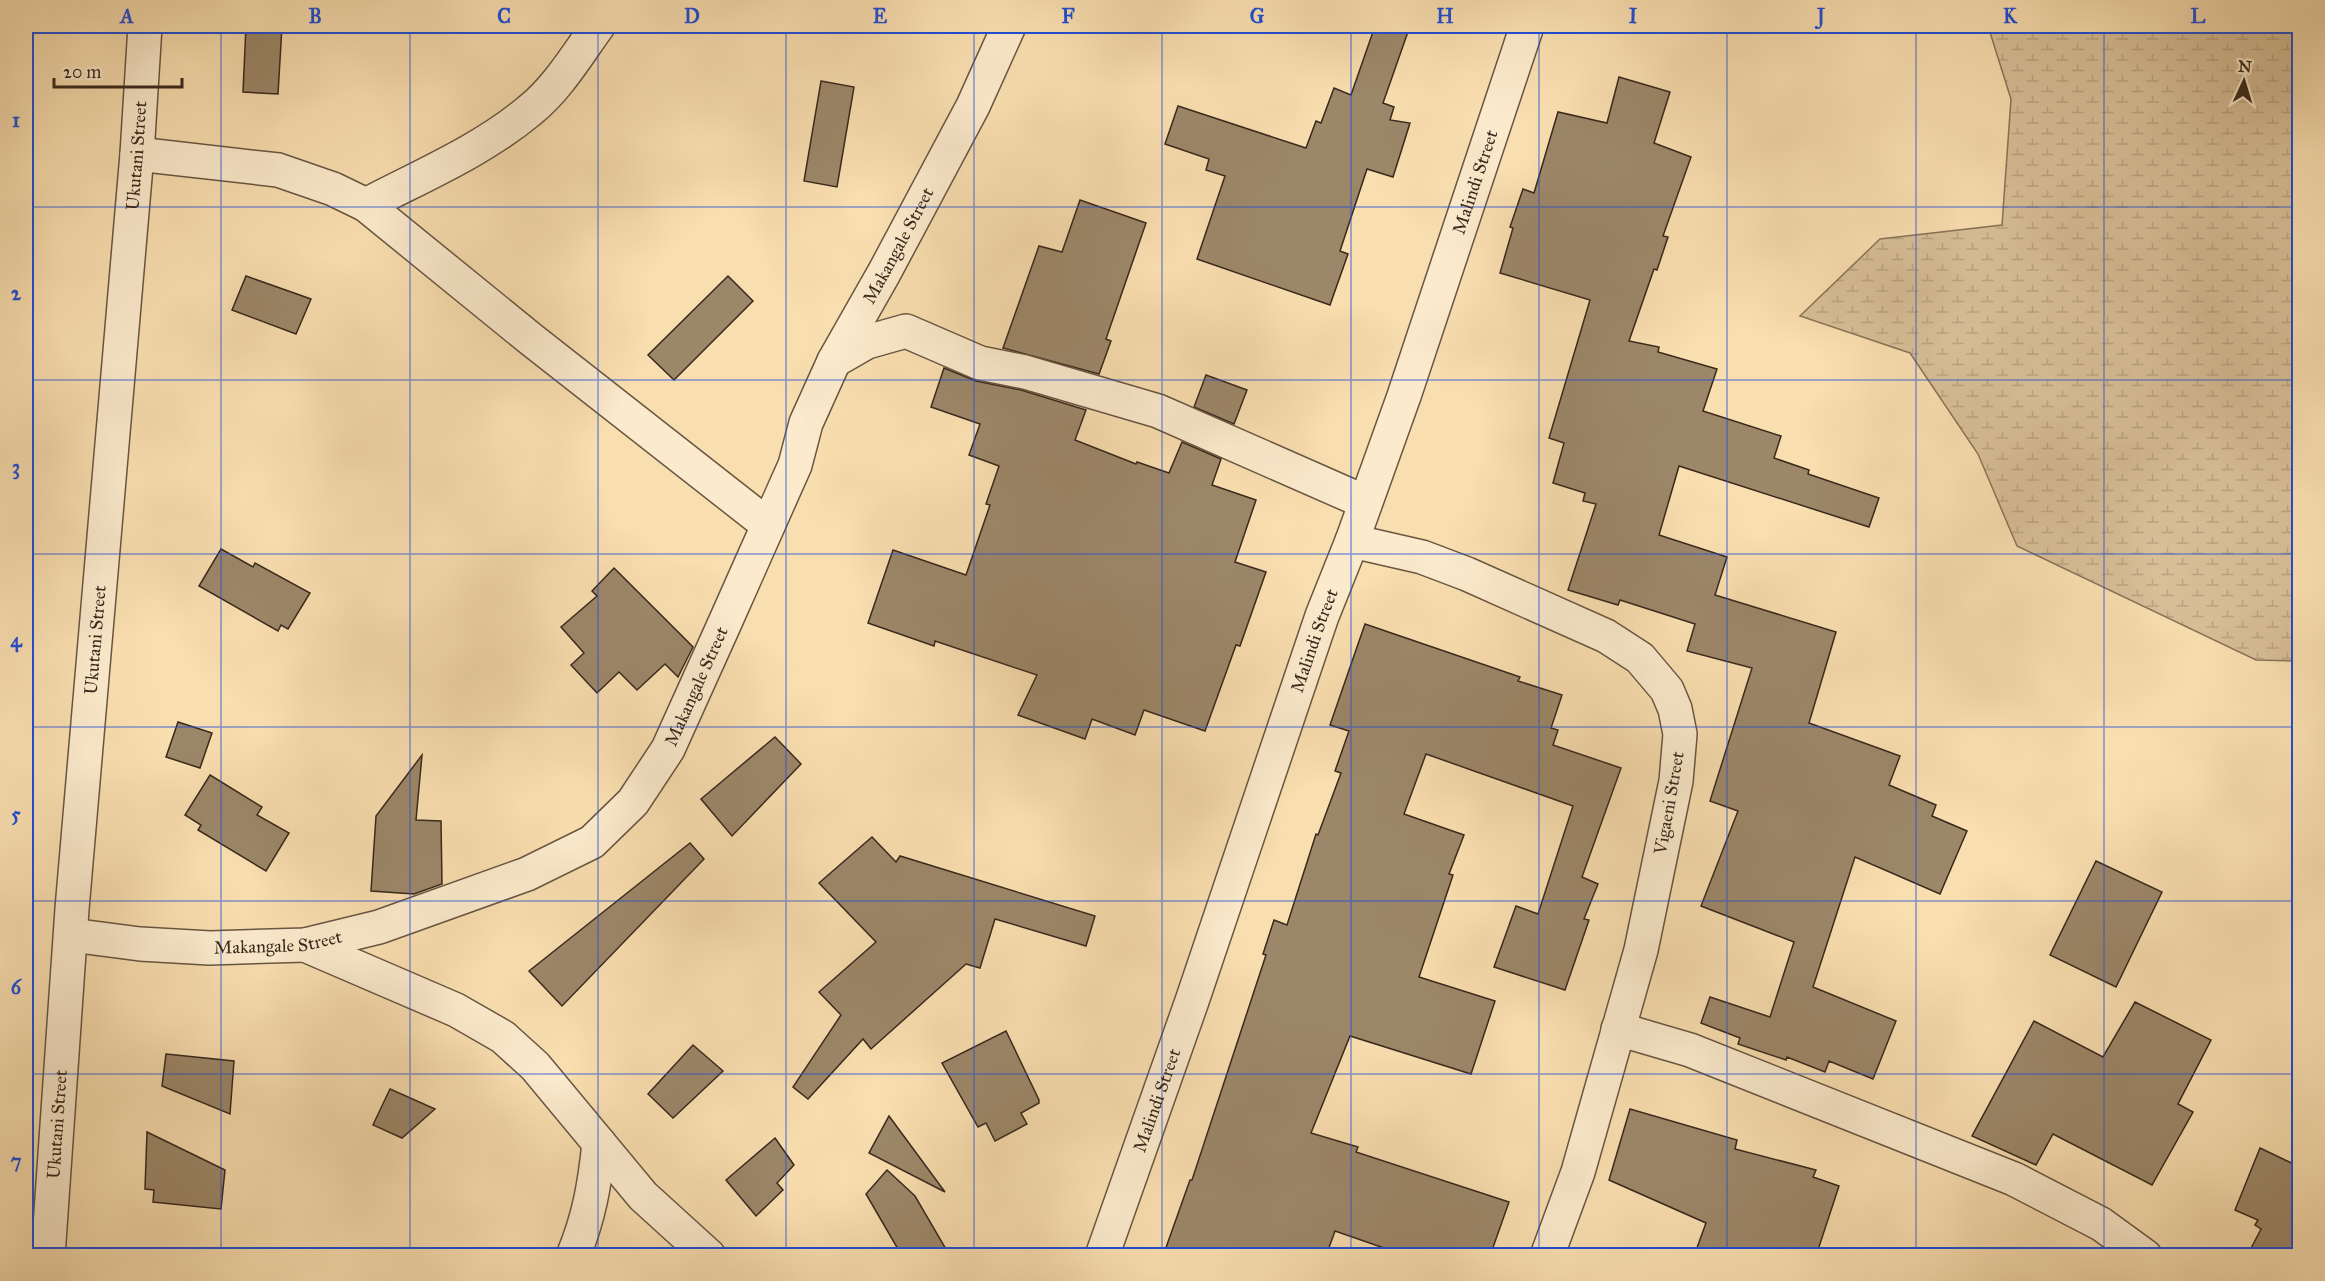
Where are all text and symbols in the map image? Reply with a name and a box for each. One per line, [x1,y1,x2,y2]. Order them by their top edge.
text: A [118,4,134,28]
text: B [308,4,322,28]
text: C [497,4,511,28]
text: D [684,4,700,28]
text: E [873,4,888,28]
text: F [1061,4,1075,28]
text: G [1250,4,1265,28]
text: H [1436,4,1454,28]
text: I [1629,4,1638,28]
text: J [1814,4,1826,30]
text: K [2003,4,2018,28]
text: L [2191,4,2206,28]
scale bar [54,51,182,89]
north arrow [2214,51,2274,111]
text: N [2238,57,2253,77]
text: 20 m [63,61,101,83]
street label: Ukutani Street [121,100,151,211]
text: 1 [12,108,20,132]
street label: Malindi Street [1448,127,1503,237]
street label: Makangale Street [858,183,939,308]
text: 2 [11,281,22,305]
text: 3 [12,455,20,480]
street label: Ukutani Street [80,584,111,695]
street label: Malindi Street [1286,585,1343,695]
street label: Makangale Street [660,623,733,750]
text: 4 [10,628,22,653]
street label: Vigaeni Street [1649,749,1690,857]
text: 5 [11,802,21,826]
street label: Makangale Street [214,925,345,959]
text: 6 [11,975,23,999]
street label: Malindi Street [1129,1045,1186,1155]
street label: Ukutani Street [42,1068,72,1180]
text: 7 [11,1149,22,1173]

